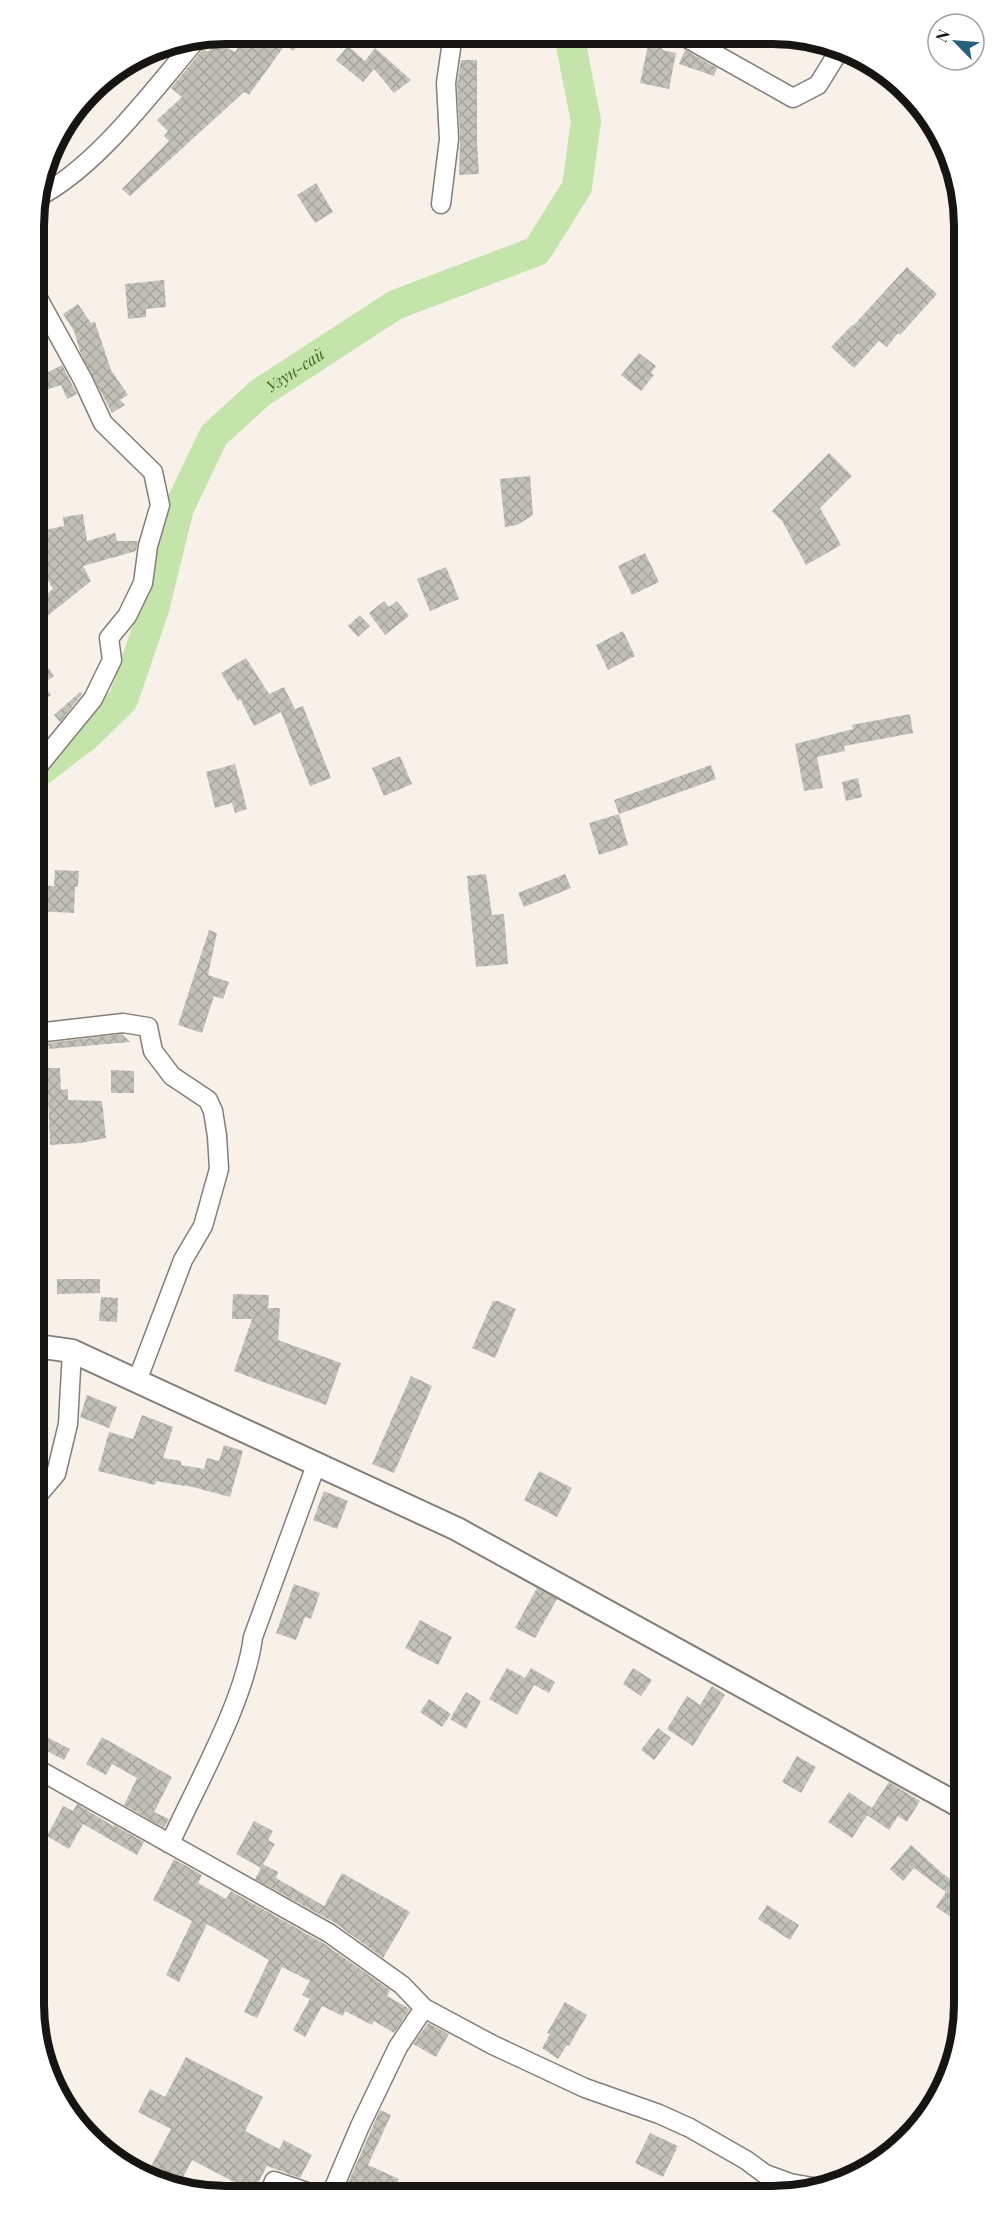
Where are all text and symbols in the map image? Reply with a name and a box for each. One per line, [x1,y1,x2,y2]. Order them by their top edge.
north arrow [926,12,986,72]
text: N [930,25,954,45]
water label: Узун-сай [261,343,329,397]

